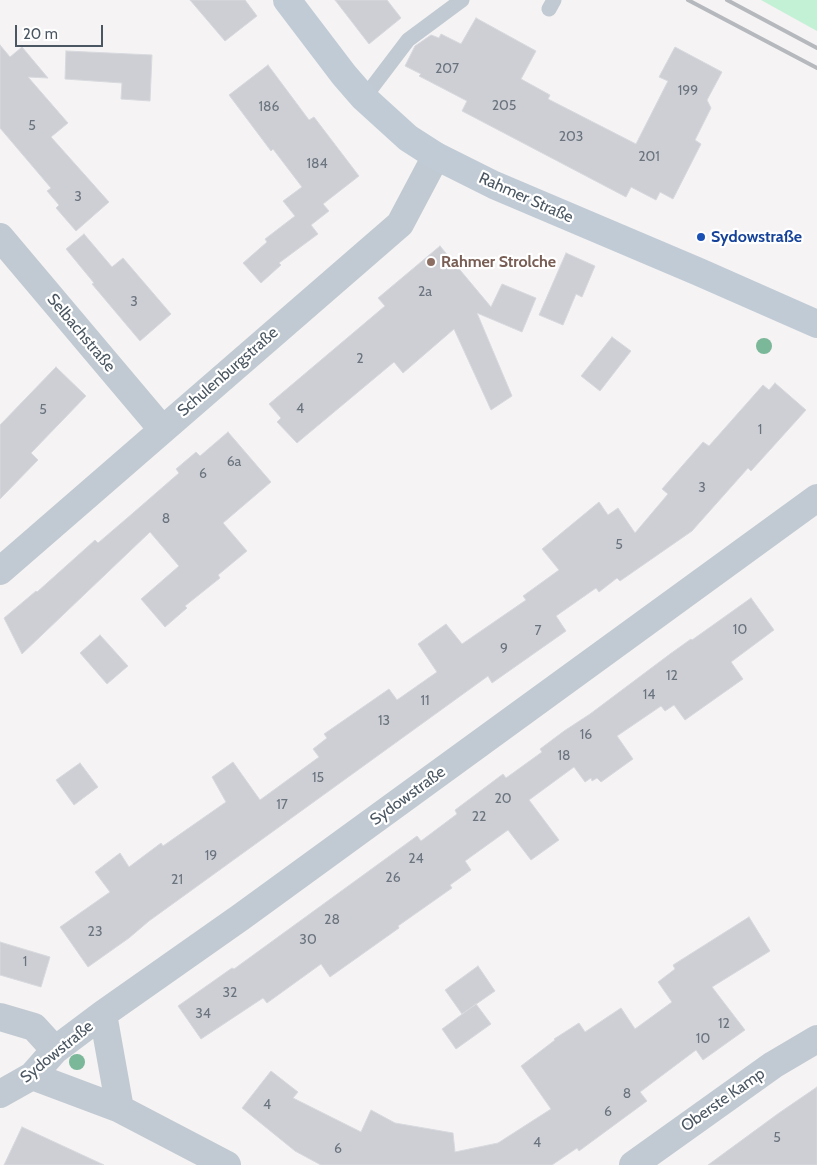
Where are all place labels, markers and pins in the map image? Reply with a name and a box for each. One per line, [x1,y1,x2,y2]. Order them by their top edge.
place label: Sydowstraße [711,227,802,247]
marker: Sydowstraße [695,231,707,243]
place label: Rahmer Strolche [441,252,556,272]
marker: Rahmer Strolche [425,256,437,268]

